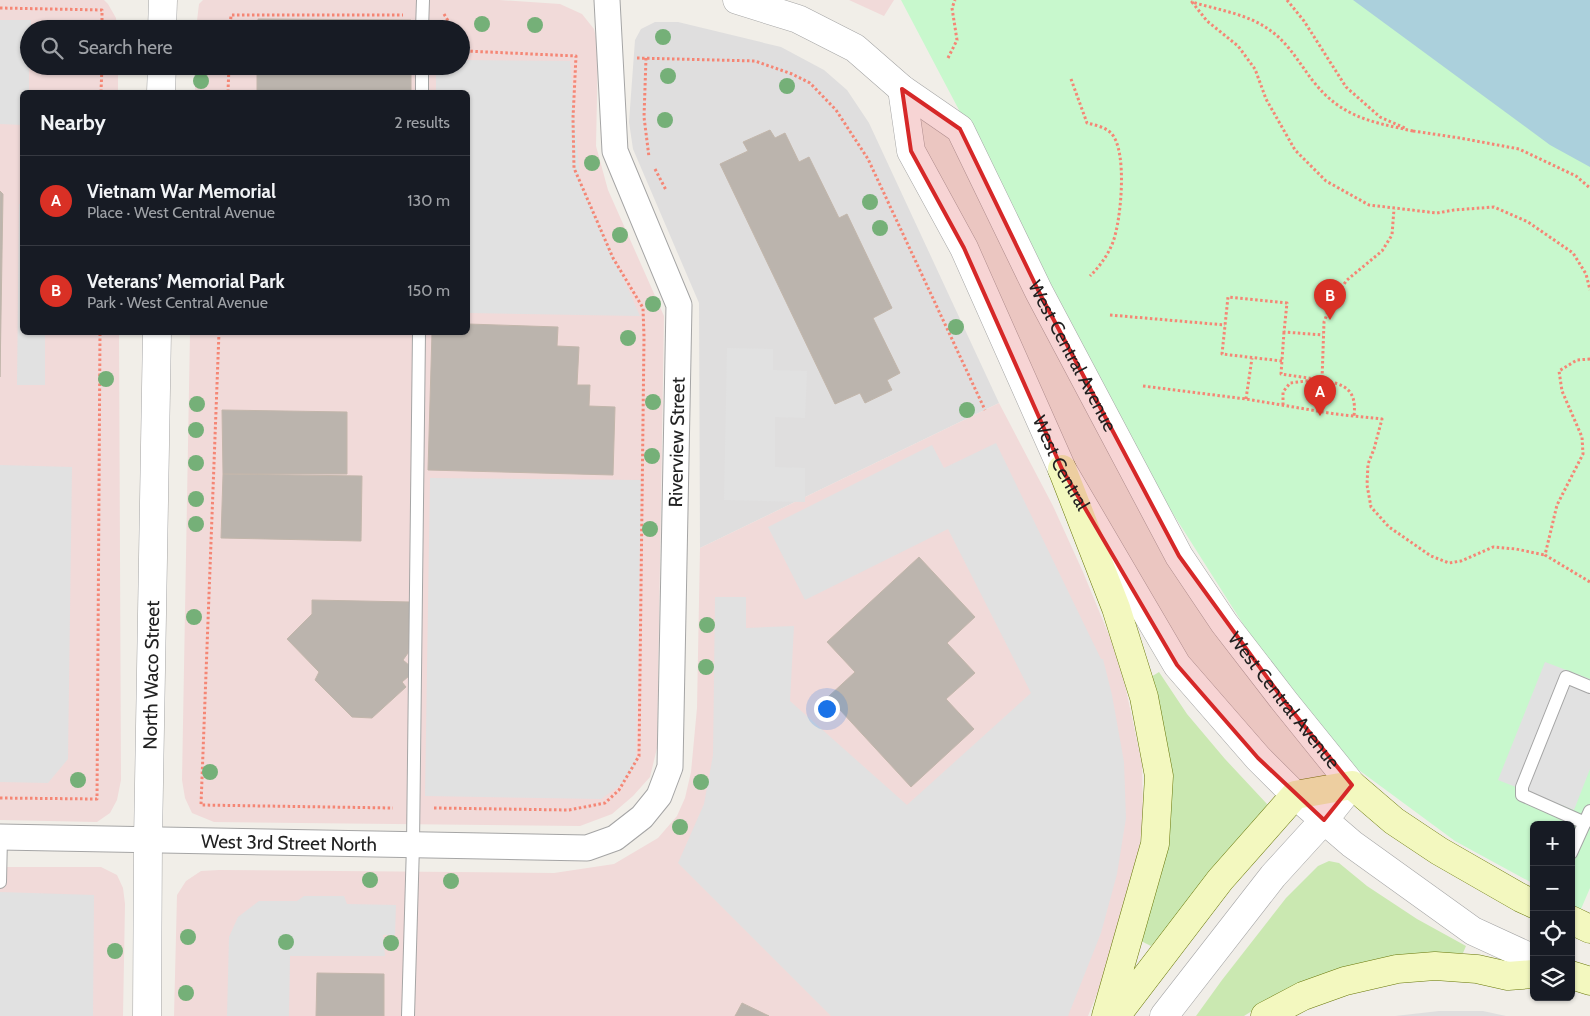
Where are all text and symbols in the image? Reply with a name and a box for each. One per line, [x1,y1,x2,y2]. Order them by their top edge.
search box [20,20,470,75]
icon: search [38,34,66,62]
text: Search here [78,36,172,59]
text: Nearby [40,110,106,135]
text: 2 results [394,113,450,132]
text: Vietnam War Memorial [87,180,276,203]
text: A [51,191,61,210]
text: 130 m [407,191,450,210]
text: Place · West Central Avenue [87,203,275,222]
text: Veterans’ Memorial Park [87,270,285,293]
street label: West Central Avenue [1024,277,1122,435]
pin: B [1314,279,1346,320]
text: B [51,281,61,300]
text: 150 m [407,281,450,300]
text: Park · West Central Avenue [87,293,268,312]
pin: A [1304,375,1336,416]
street label: Riverview Street [664,376,689,508]
street label: West Central [1028,412,1095,515]
street label: North Waco Street [138,600,164,750]
street label: West Central Avenue [1223,627,1345,773]
your location [814,696,840,722]
map controls [1530,821,1575,1001]
button: + [1530,821,1575,866]
street label: West 3rd Street North [201,829,377,856]
button: − [1530,866,1575,911]
button: locate [1530,911,1575,956]
button: layers [1530,956,1575,1001]

